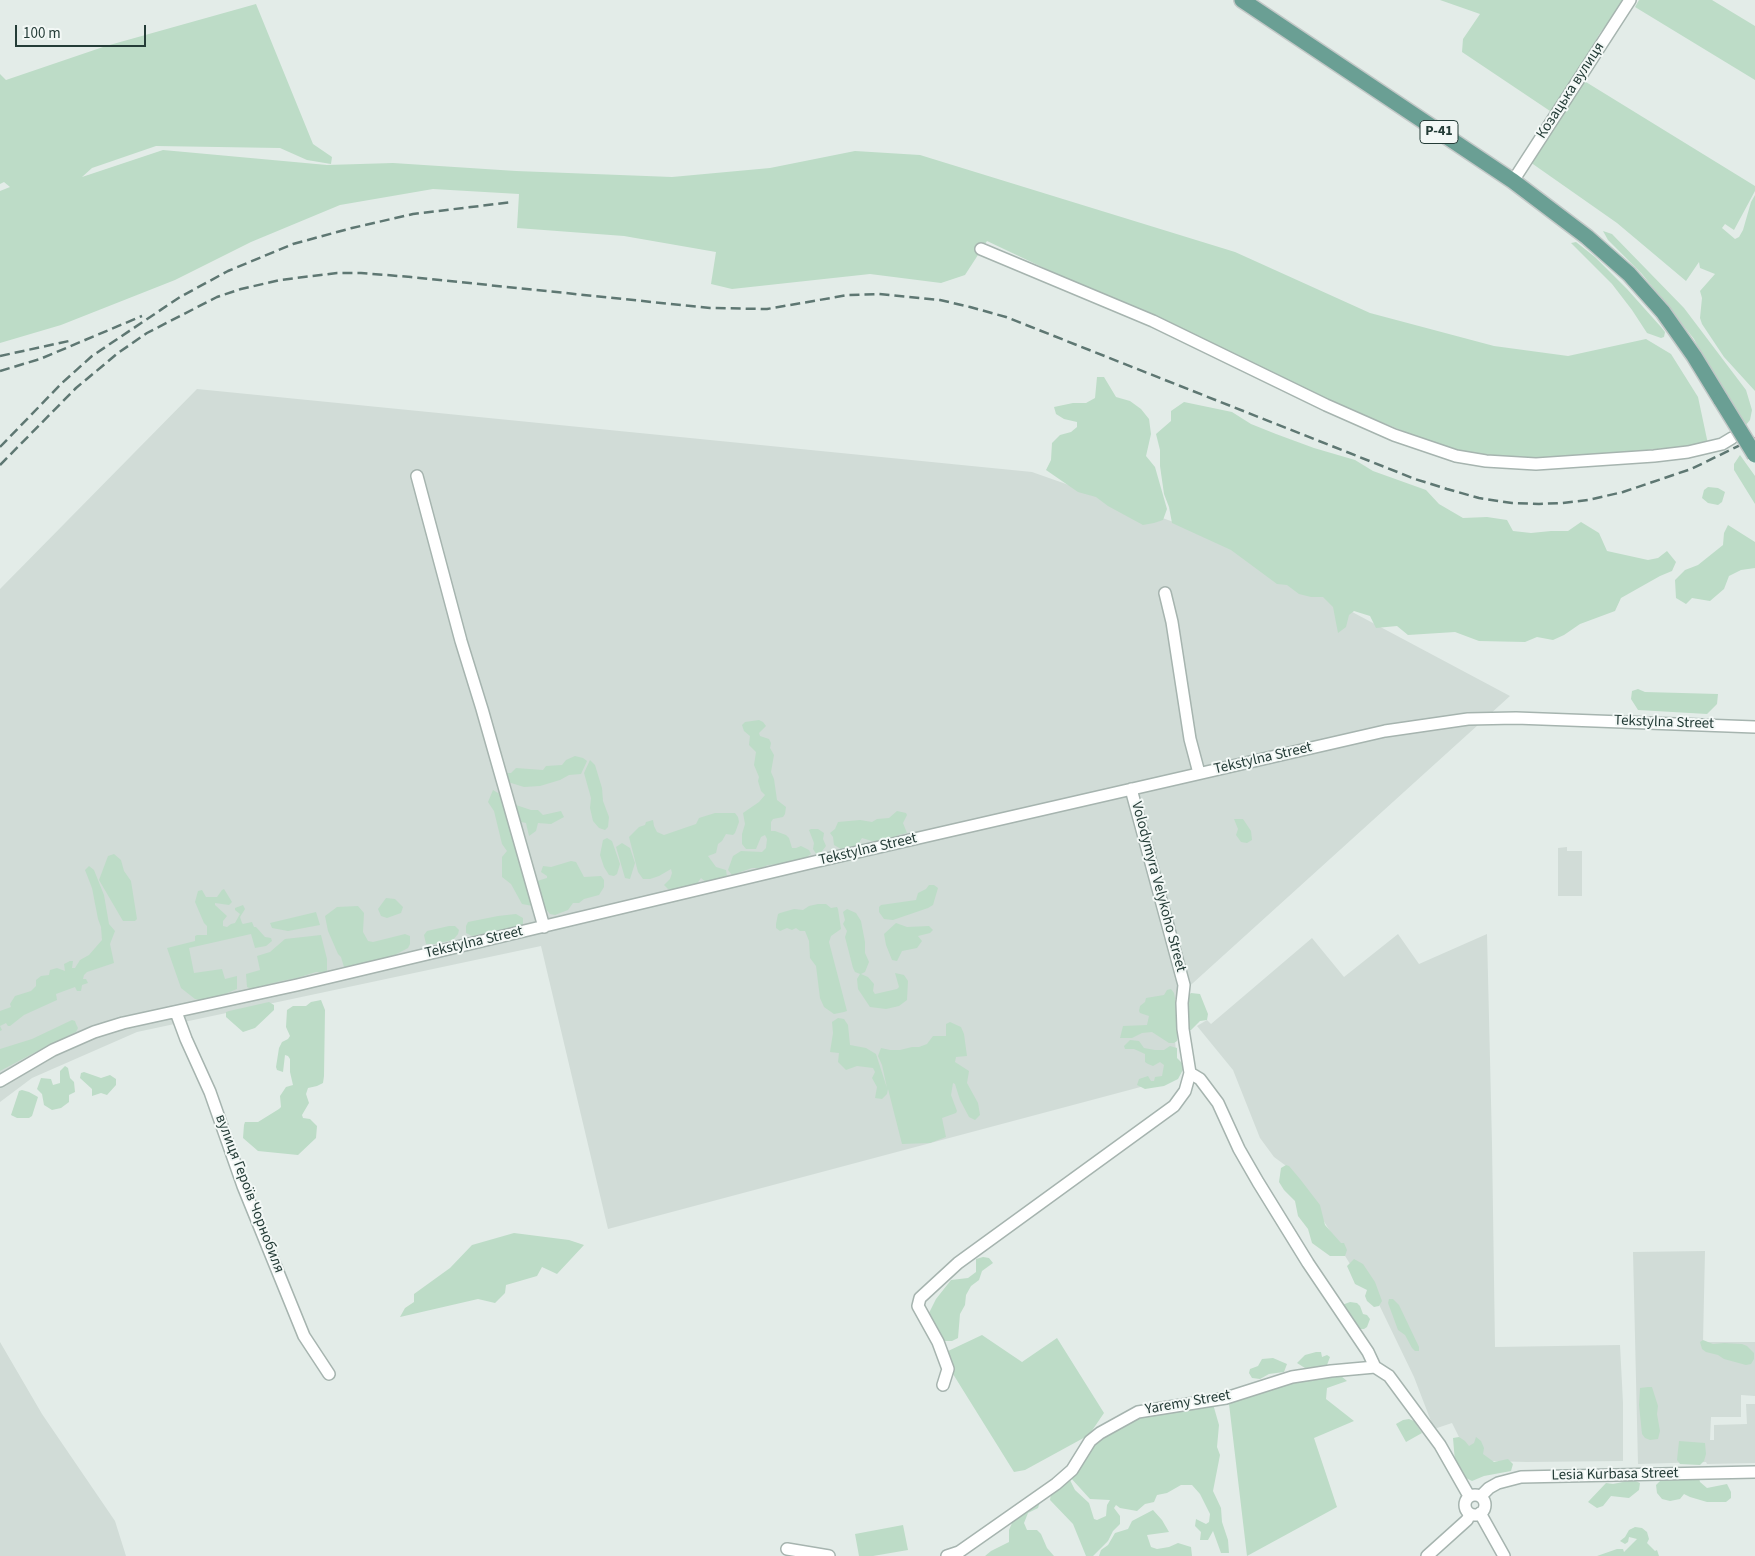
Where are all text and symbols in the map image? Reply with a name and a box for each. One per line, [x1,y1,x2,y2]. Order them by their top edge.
scale bar [18,15,149,47]
text: 100 m [23,23,61,44]
street label: Козацька вулиця [1533,39,1609,143]
road number: Р-41 [1420,120,1458,144]
street label: Tekstylna Street [1614,712,1714,734]
street label: Tekstylna Street [1212,739,1314,779]
street label: Volodymyra Velykoho Street [1127,800,1189,974]
street label: Tekstylna Street [817,830,919,870]
street label: Tekstylna Street [423,923,525,963]
street label: вулиця Героїв Чорнобиля [210,1112,288,1276]
street label: Yaremy Street [1144,1387,1232,1419]
street label: Lesia Kurbasa Street [1551,1465,1679,1485]

